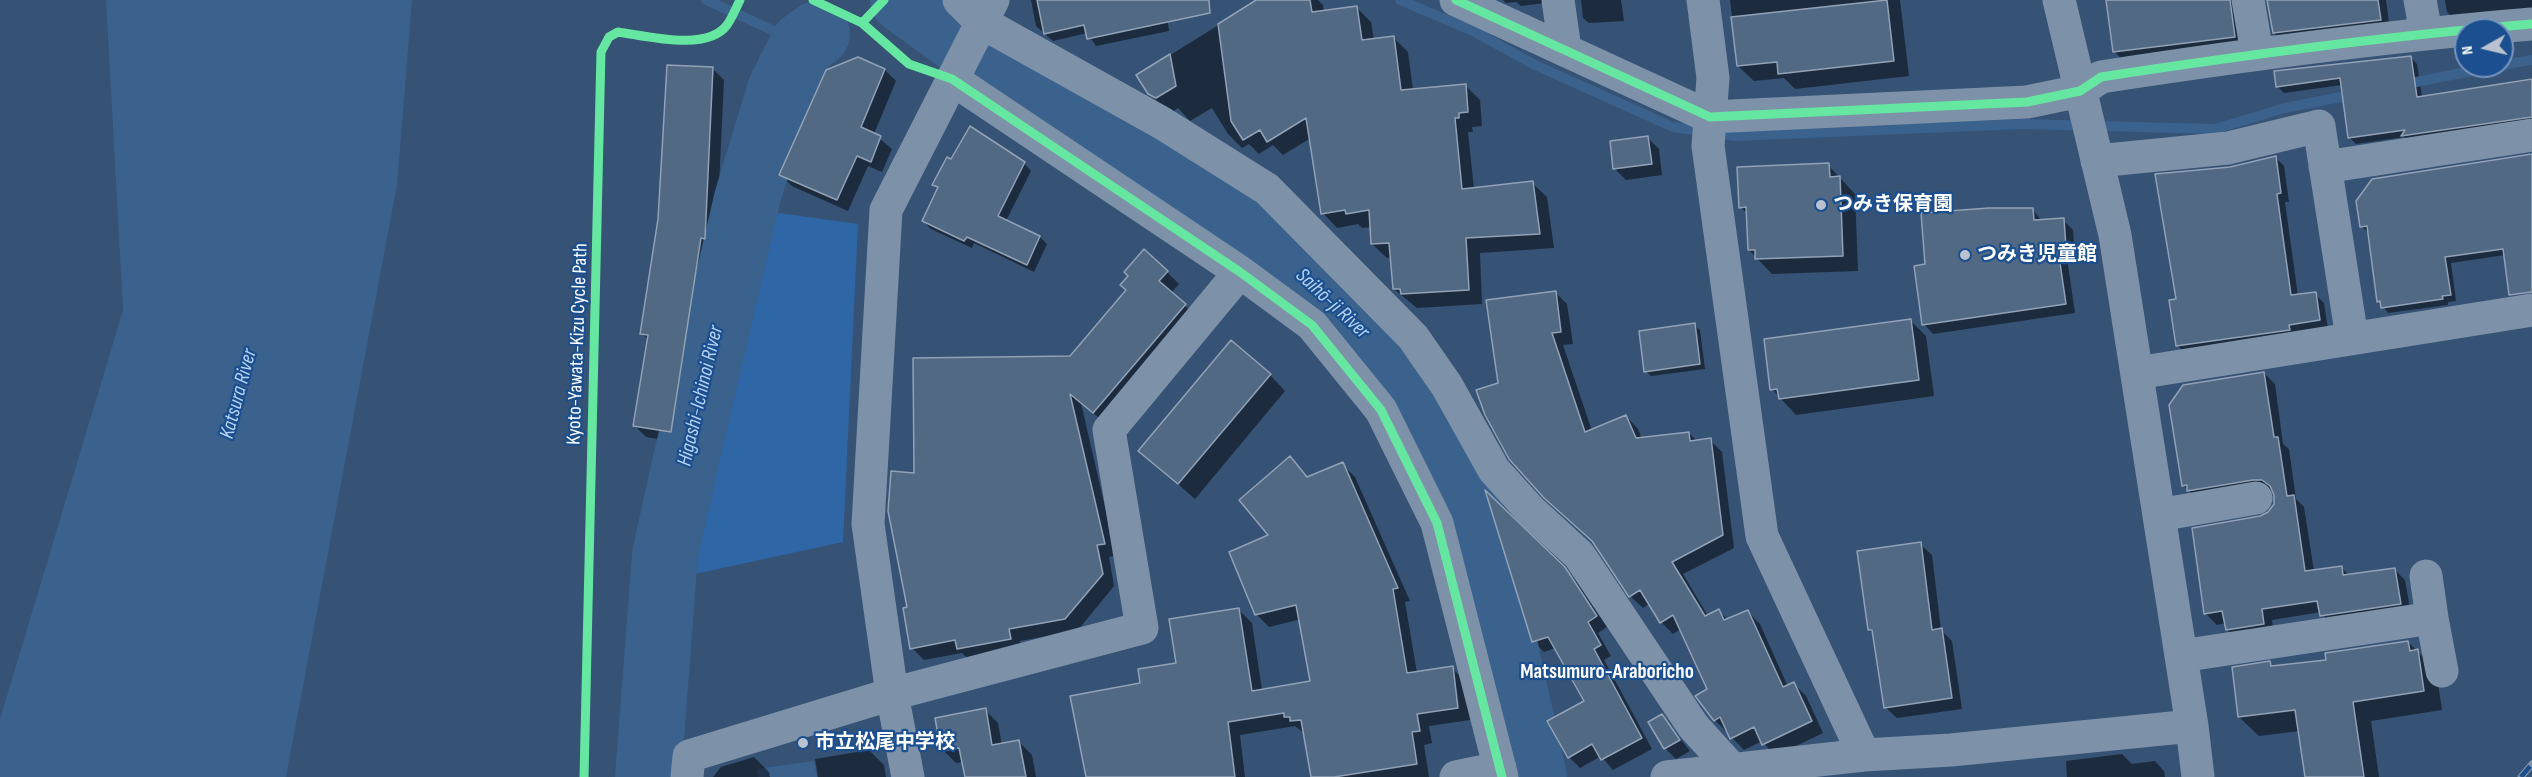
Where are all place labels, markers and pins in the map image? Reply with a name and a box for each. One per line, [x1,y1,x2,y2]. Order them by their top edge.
place label: つみき保育園 [1833,193,1953,217]
marker: つみき保育園 [1814,198,1828,212]
place label: つみき児童館 [1977,243,2097,267]
marker: つみき児童館 [1958,248,1972,262]
place label: 市立松尾中学校 [815,731,955,755]
marker: 市立松尾中学校 [796,736,810,750]

